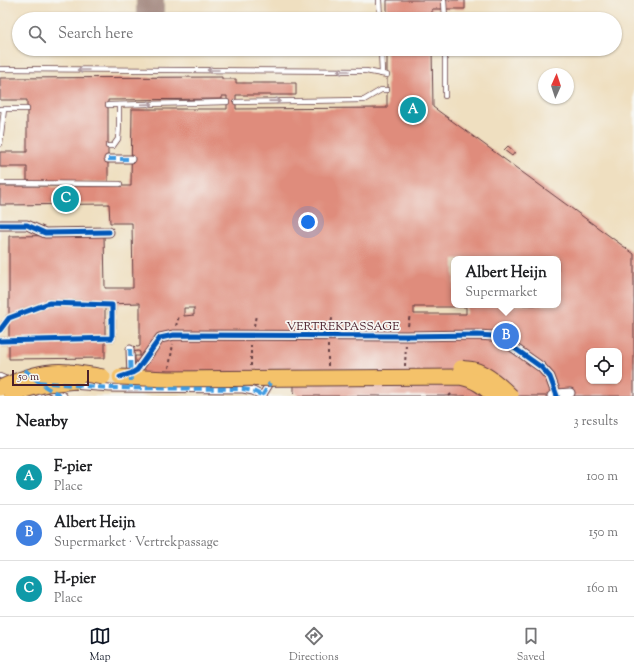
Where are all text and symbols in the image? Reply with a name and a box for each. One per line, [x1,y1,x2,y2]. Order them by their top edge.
search box [12,12,622,56]
icon: search [26,23,48,45]
text: Search here [58,24,133,45]
one-way arrow [77,66,90,74]
one-way arrow [207,66,220,74]
one-way arrow [337,67,350,75]
north arrow [538,68,574,104]
pin: A [400,95,426,125]
one-way arrow [268,97,281,105]
one-way arrow [140,100,153,108]
pin: C [53,184,79,214]
your location [298,212,318,232]
popup [451,256,561,308]
text: Albert Heijn [465,263,547,284]
text: Supermarket [465,284,537,302]
street label: VERTREKPASSAGE [287,318,400,336]
pin: B [493,321,519,351]
map controls [586,348,622,384]
button: locate [586,348,622,384]
scale bar [12,368,89,387]
text: 50 m [18,369,39,385]
text: Nearby [16,410,68,434]
text: 3 results [573,413,618,431]
text: F-pier [54,457,92,478]
text: A [24,468,34,486]
text: 100 m [586,468,618,486]
text: Place [54,478,83,496]
text: Albert Heijn [54,513,136,534]
text: B [25,524,33,542]
text: 150 m [589,524,618,542]
text: Supermarket · Vertrekpassage [54,534,219,552]
text: H-pier [54,569,96,590]
text: C [24,580,34,598]
text: 160 m [587,580,618,598]
text: Place [54,590,83,608]
tab: Map [89,625,111,665]
tab: Directions [289,625,339,665]
tab: Saved [517,625,545,665]

